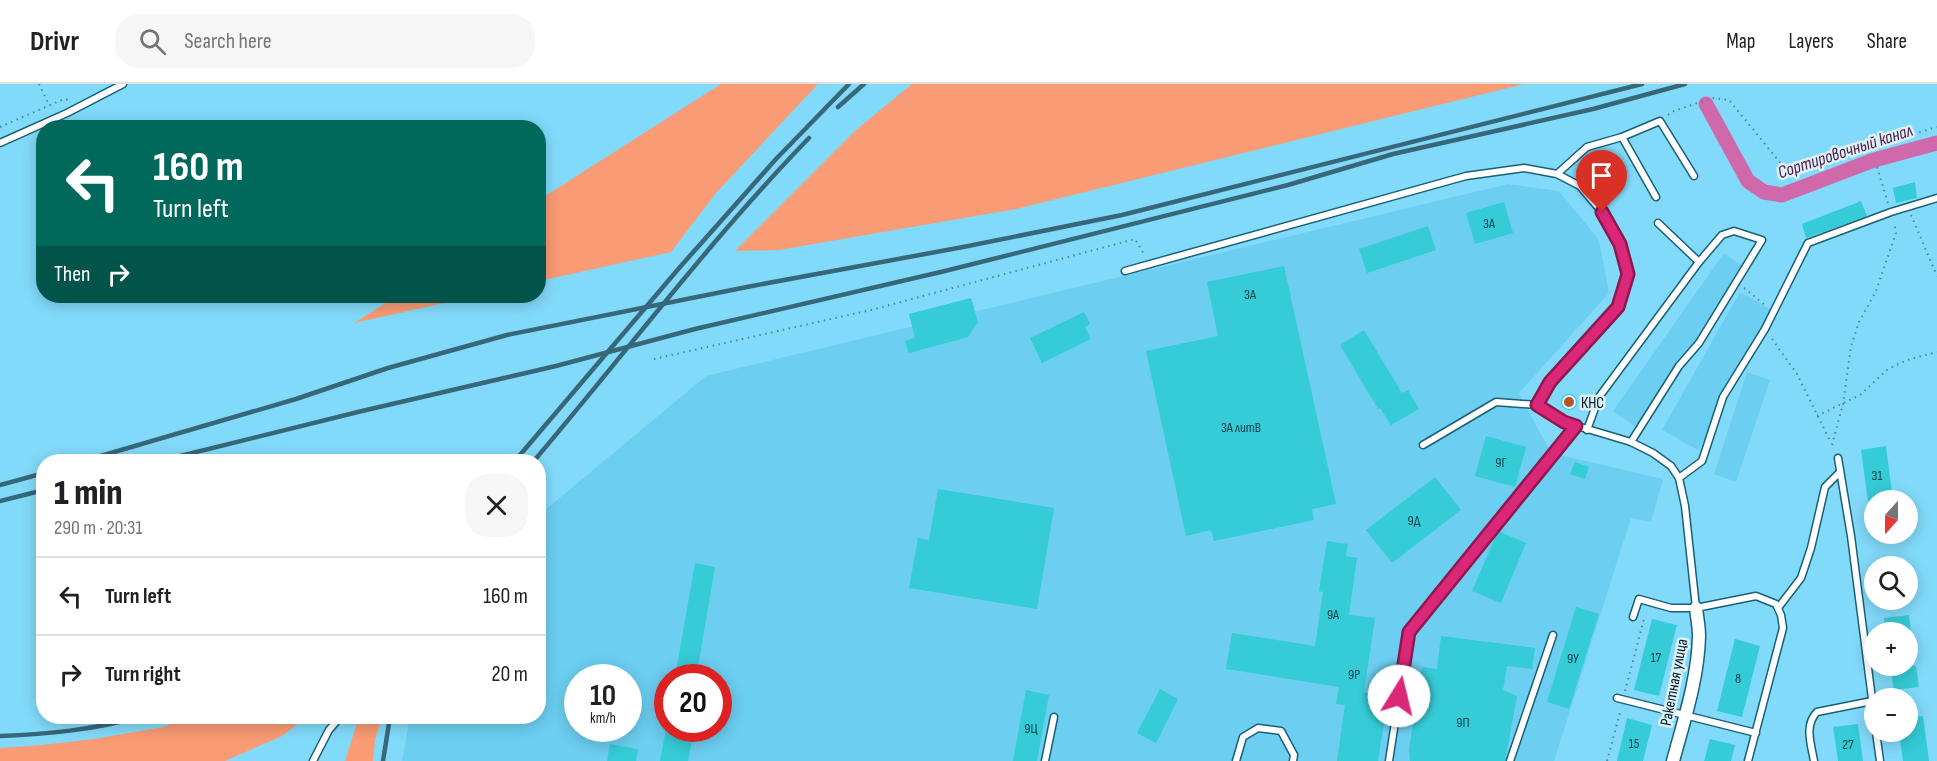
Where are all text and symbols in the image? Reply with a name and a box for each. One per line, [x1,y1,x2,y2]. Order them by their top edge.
search box [115,14,535,68]
text: Drivr [30,25,79,58]
icon: search [136,25,169,58]
text: Search here [184,28,272,55]
text: Map [1726,29,1755,54]
text: Layers [1788,29,1834,54]
text: Share [1867,29,1907,54]
water label: Сортировочный канал [1775,120,1915,183]
text: 160 m [153,142,244,193]
icon: left [54,144,132,222]
pin [1576,150,1627,212]
icon: arrive [1585,159,1618,192]
text: Turn left [153,193,229,225]
house number: 3А [1483,215,1496,232]
icon: right [102,258,135,291]
text: Then [54,261,90,288]
house number: 3А [1244,286,1257,303]
place label: КНС [1581,394,1604,413]
marker: КНС [1562,395,1576,409]
house number: 3А литВ [1221,419,1261,436]
house number: 9Г [1495,454,1507,471]
house number: 31 [1872,467,1882,484]
text: 1 min [54,472,122,515]
button: close [465,474,528,537]
north arrow [1864,490,1918,544]
map controls [1864,490,1918,742]
house number: 9Д [1408,512,1421,529]
text: 290 m · 20:31 [54,516,142,540]
button: search [1864,556,1918,610]
icon: left [54,580,87,613]
text: Turn left [105,583,171,610]
text: 160 m [483,583,528,610]
house number: 9А [1327,606,1340,623]
button: + [1864,622,1918,676]
street label: Ракетная улица [1657,637,1692,727]
house number: 17 [1651,649,1662,666]
house number: 9У [1567,650,1579,667]
icon: right [54,658,87,691]
text: Turn right [105,661,181,688]
text: 20 m [492,661,528,688]
speed limit sign: 20 [654,664,732,742]
position arrow [1367,664,1431,728]
house number: 9Р [1348,666,1360,683]
house number: 8 [1735,670,1741,687]
text: 10 [590,678,616,714]
button: − [1864,688,1918,742]
text: km/h [590,709,616,728]
house number: 9П [1456,714,1470,731]
house number: 9Ц [1024,720,1038,737]
house number: 15 [1629,735,1640,752]
house number: 27 [1842,736,1854,753]

